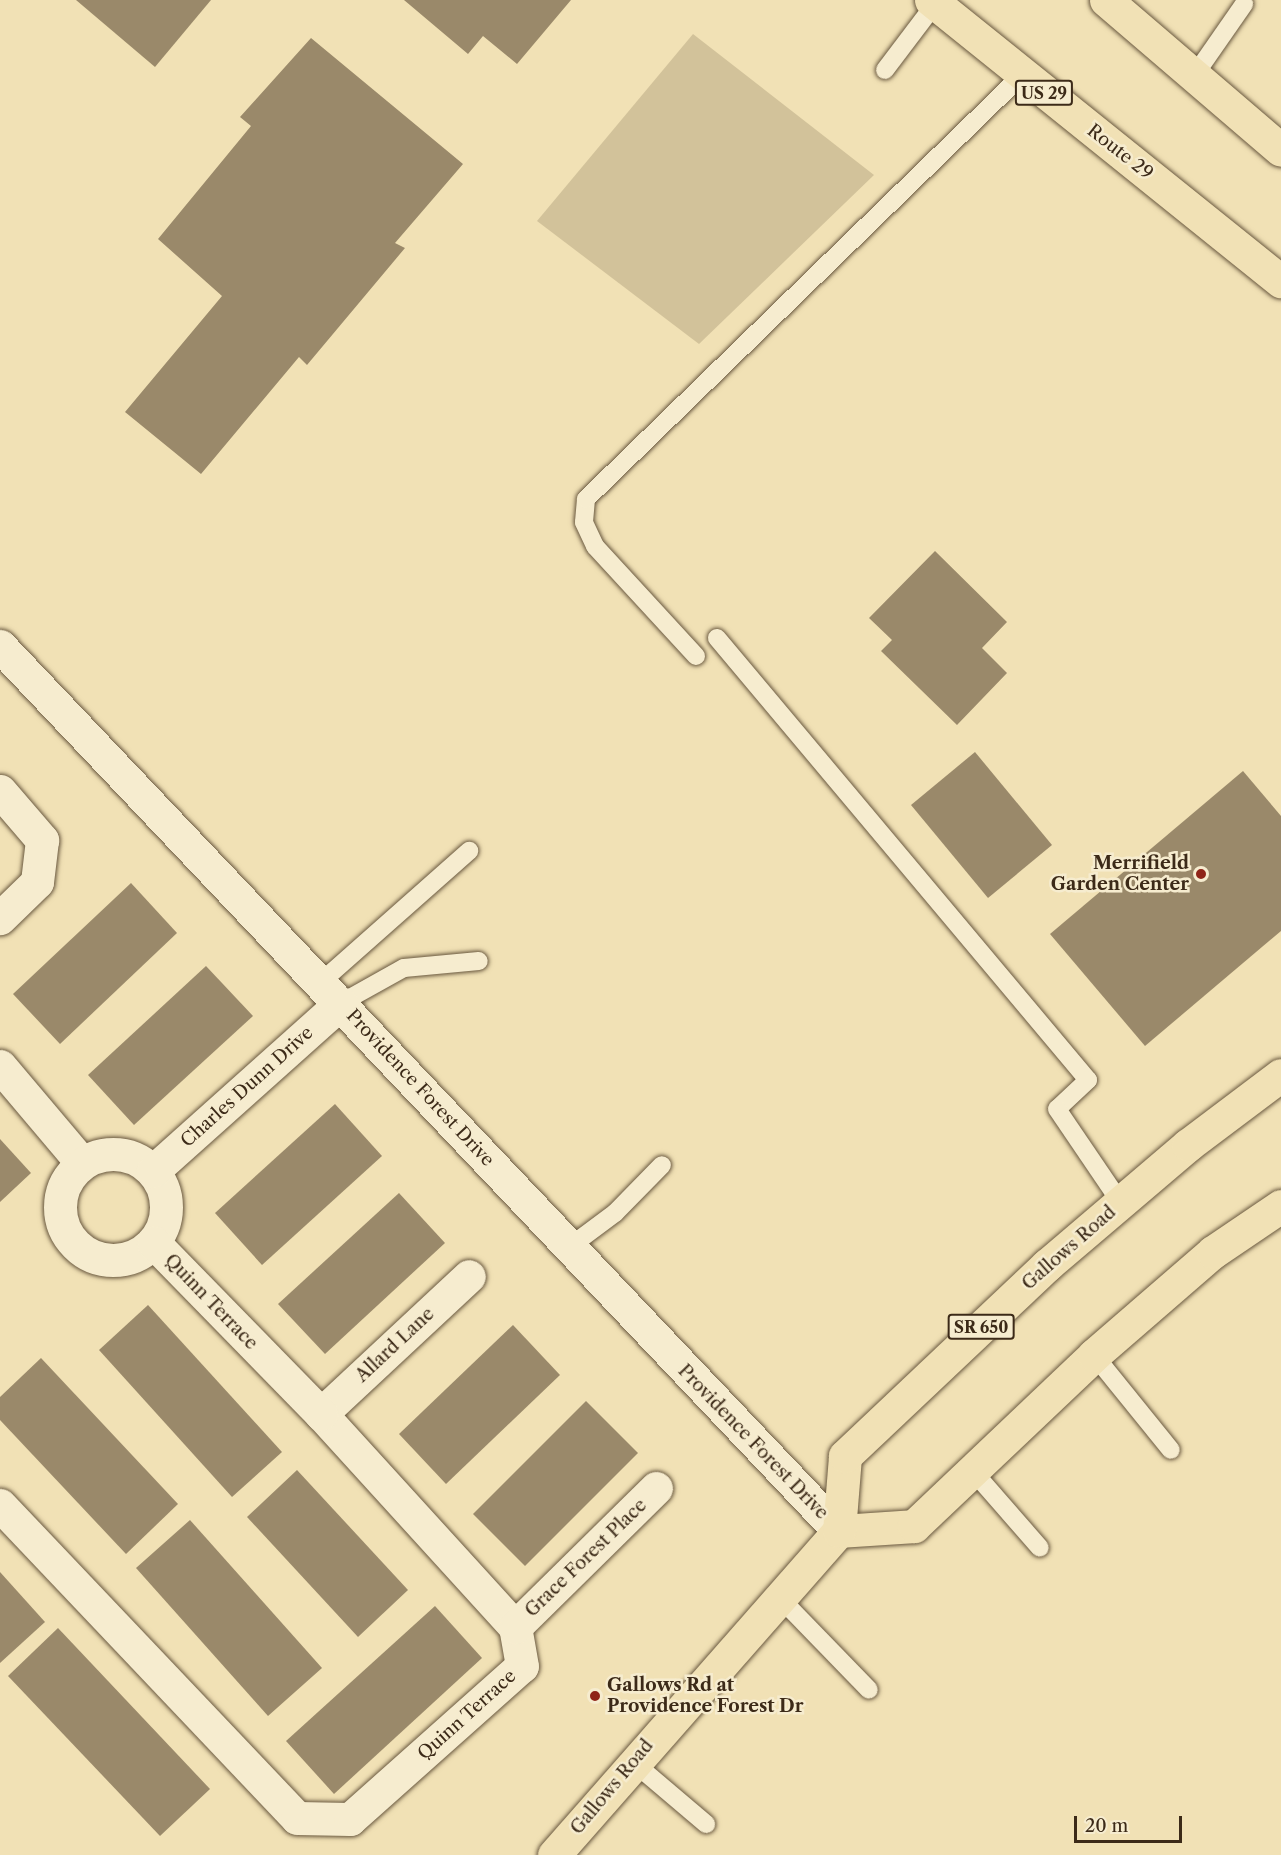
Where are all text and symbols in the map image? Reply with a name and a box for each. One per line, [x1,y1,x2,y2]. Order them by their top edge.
road number: US 29 [1014,80,1074,106]
street label: Route 29 [1083,120,1157,184]
place label: Merrifield Garden Center [1051,853,1189,896]
marker: Merrifield Garden Center [1194,867,1208,881]
street label: Providence Forest Drive [342,1005,498,1171]
street label: Charles Dunn Drive [177,1022,317,1152]
street label: Gallows Road [1018,1202,1120,1294]
street label: Quinn Terrace [160,1250,262,1354]
street label: Allard Lane [351,1303,439,1387]
road number: SR 650 [946,1314,1016,1340]
street label: Providence Forest Drive [673,1360,833,1524]
street label: Grace Forest Place [521,1495,651,1621]
street label: Quinn Terrace [413,1665,521,1765]
place label: Gallows Rd at Providence Forest Dr [607,1675,803,1718]
marker: Gallows Rd at Providence Forest Dr [588,1689,602,1703]
street label: Gallows Road [566,1735,658,1839]
scale bar [1077,1804,1185,1842]
text: 20 m [1085,1815,1128,1837]

